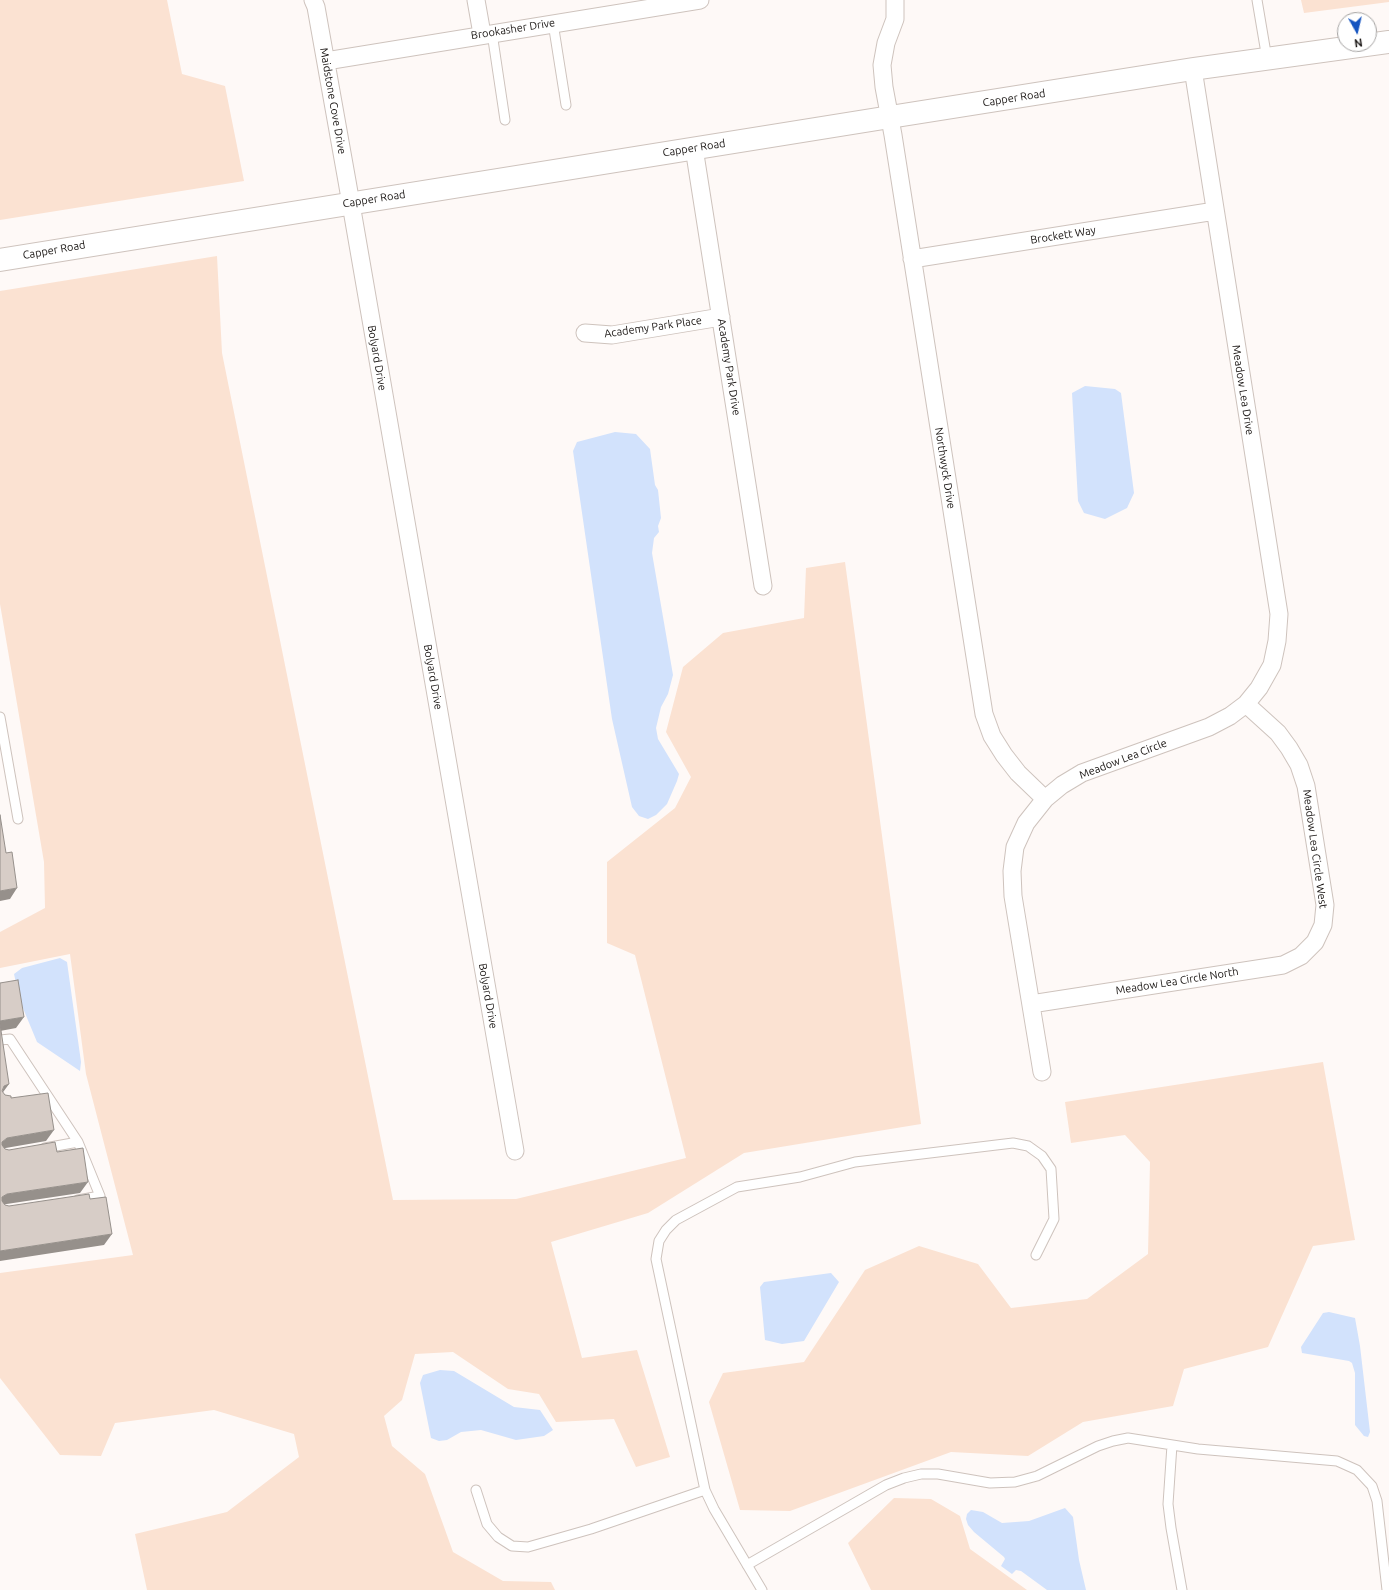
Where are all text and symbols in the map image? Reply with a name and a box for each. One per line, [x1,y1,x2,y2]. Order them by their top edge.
north arrow [1337,12,1377,52]
street label: Brookasher Drive [470,16,556,42]
text: N [1354,36,1363,49]
street label: Maidstone Cove Drive [317,47,349,155]
street label: Capper Road [982,87,1046,109]
street label: Capper Road [662,137,726,159]
street label: Capper Road [342,188,406,210]
street label: Brockett Way [1029,223,1097,247]
street label: Capper Road [22,238,86,262]
street label: Academy Park Place [603,314,703,340]
street label: Academy Park Drive [715,318,743,416]
street label: Bolyard Drive [365,324,389,392]
street label: Meadow Lea Drive [1229,344,1257,436]
street label: Northwyck Drive [932,426,958,510]
street label: Bolyard Drive [421,643,445,711]
street label: Meadow Lea Circle [1077,736,1169,782]
street label: Meadow Lea Circle West [1300,788,1330,910]
street label: Bolyard Drive [476,962,500,1030]
street label: Meadow Lea Circle North [1115,965,1239,997]

